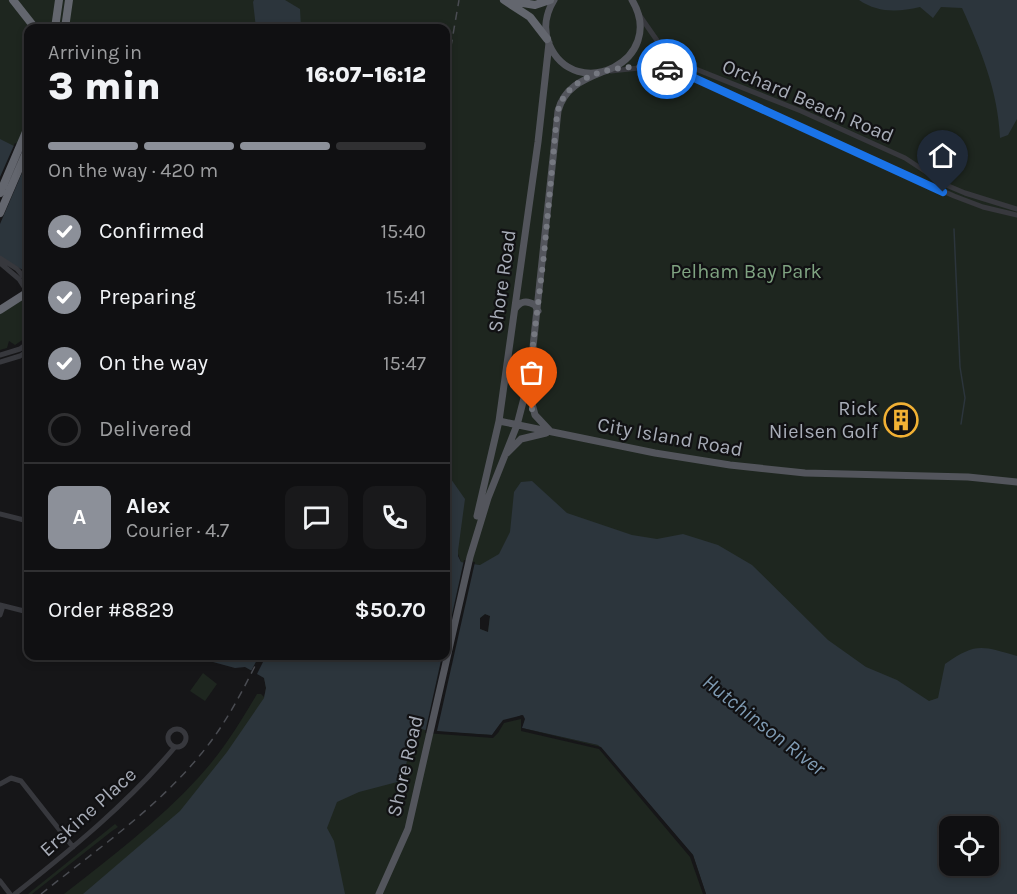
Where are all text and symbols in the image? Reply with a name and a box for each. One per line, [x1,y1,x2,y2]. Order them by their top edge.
courier [637,39,697,99]
text: Arriving in [48,41,142,64]
icon: car [651,53,684,86]
street label: Orchard Beach Road [719,54,897,148]
text: 16:07–16:12 [306,62,426,88]
text: 3 min [48,63,161,109]
pin [917,130,968,192]
icon: home [926,139,959,172]
text: On the way · 420 m [48,159,218,182]
icon: check [48,215,81,248]
text: Confirmed [99,218,205,244]
text: 15:40 [380,220,426,243]
street label: Shore Road [483,228,521,334]
park label: Pelham Bay Park [670,260,822,283]
icon: check [48,281,81,314]
text: Preparing [99,284,196,310]
text: 15:41 [386,286,426,309]
icon: check [48,347,81,380]
pin [506,347,557,409]
text: On the way [99,350,208,376]
text: 15:47 [383,352,426,375]
icon: bag [515,356,548,389]
place label: Rick Nielsen Golf [769,397,878,443]
building icon: Rick Nielsen Golf [883,402,919,438]
street label: City Island Road [596,413,744,461]
text: Delivered [99,416,192,442]
button: chat [285,486,348,549]
button: phone [363,486,426,549]
text: Alex [126,493,170,519]
text: A [73,504,86,530]
text: Courier · 4.7 [126,519,229,542]
text: Order #8829 [48,597,174,623]
text: $50.70 [355,597,426,623]
water label: Hutchinson River [698,670,831,781]
street label: Shore Road [382,713,428,819]
street label: Erskine Place [35,763,141,861]
map controls [939,816,999,876]
button: locate [939,816,999,876]

